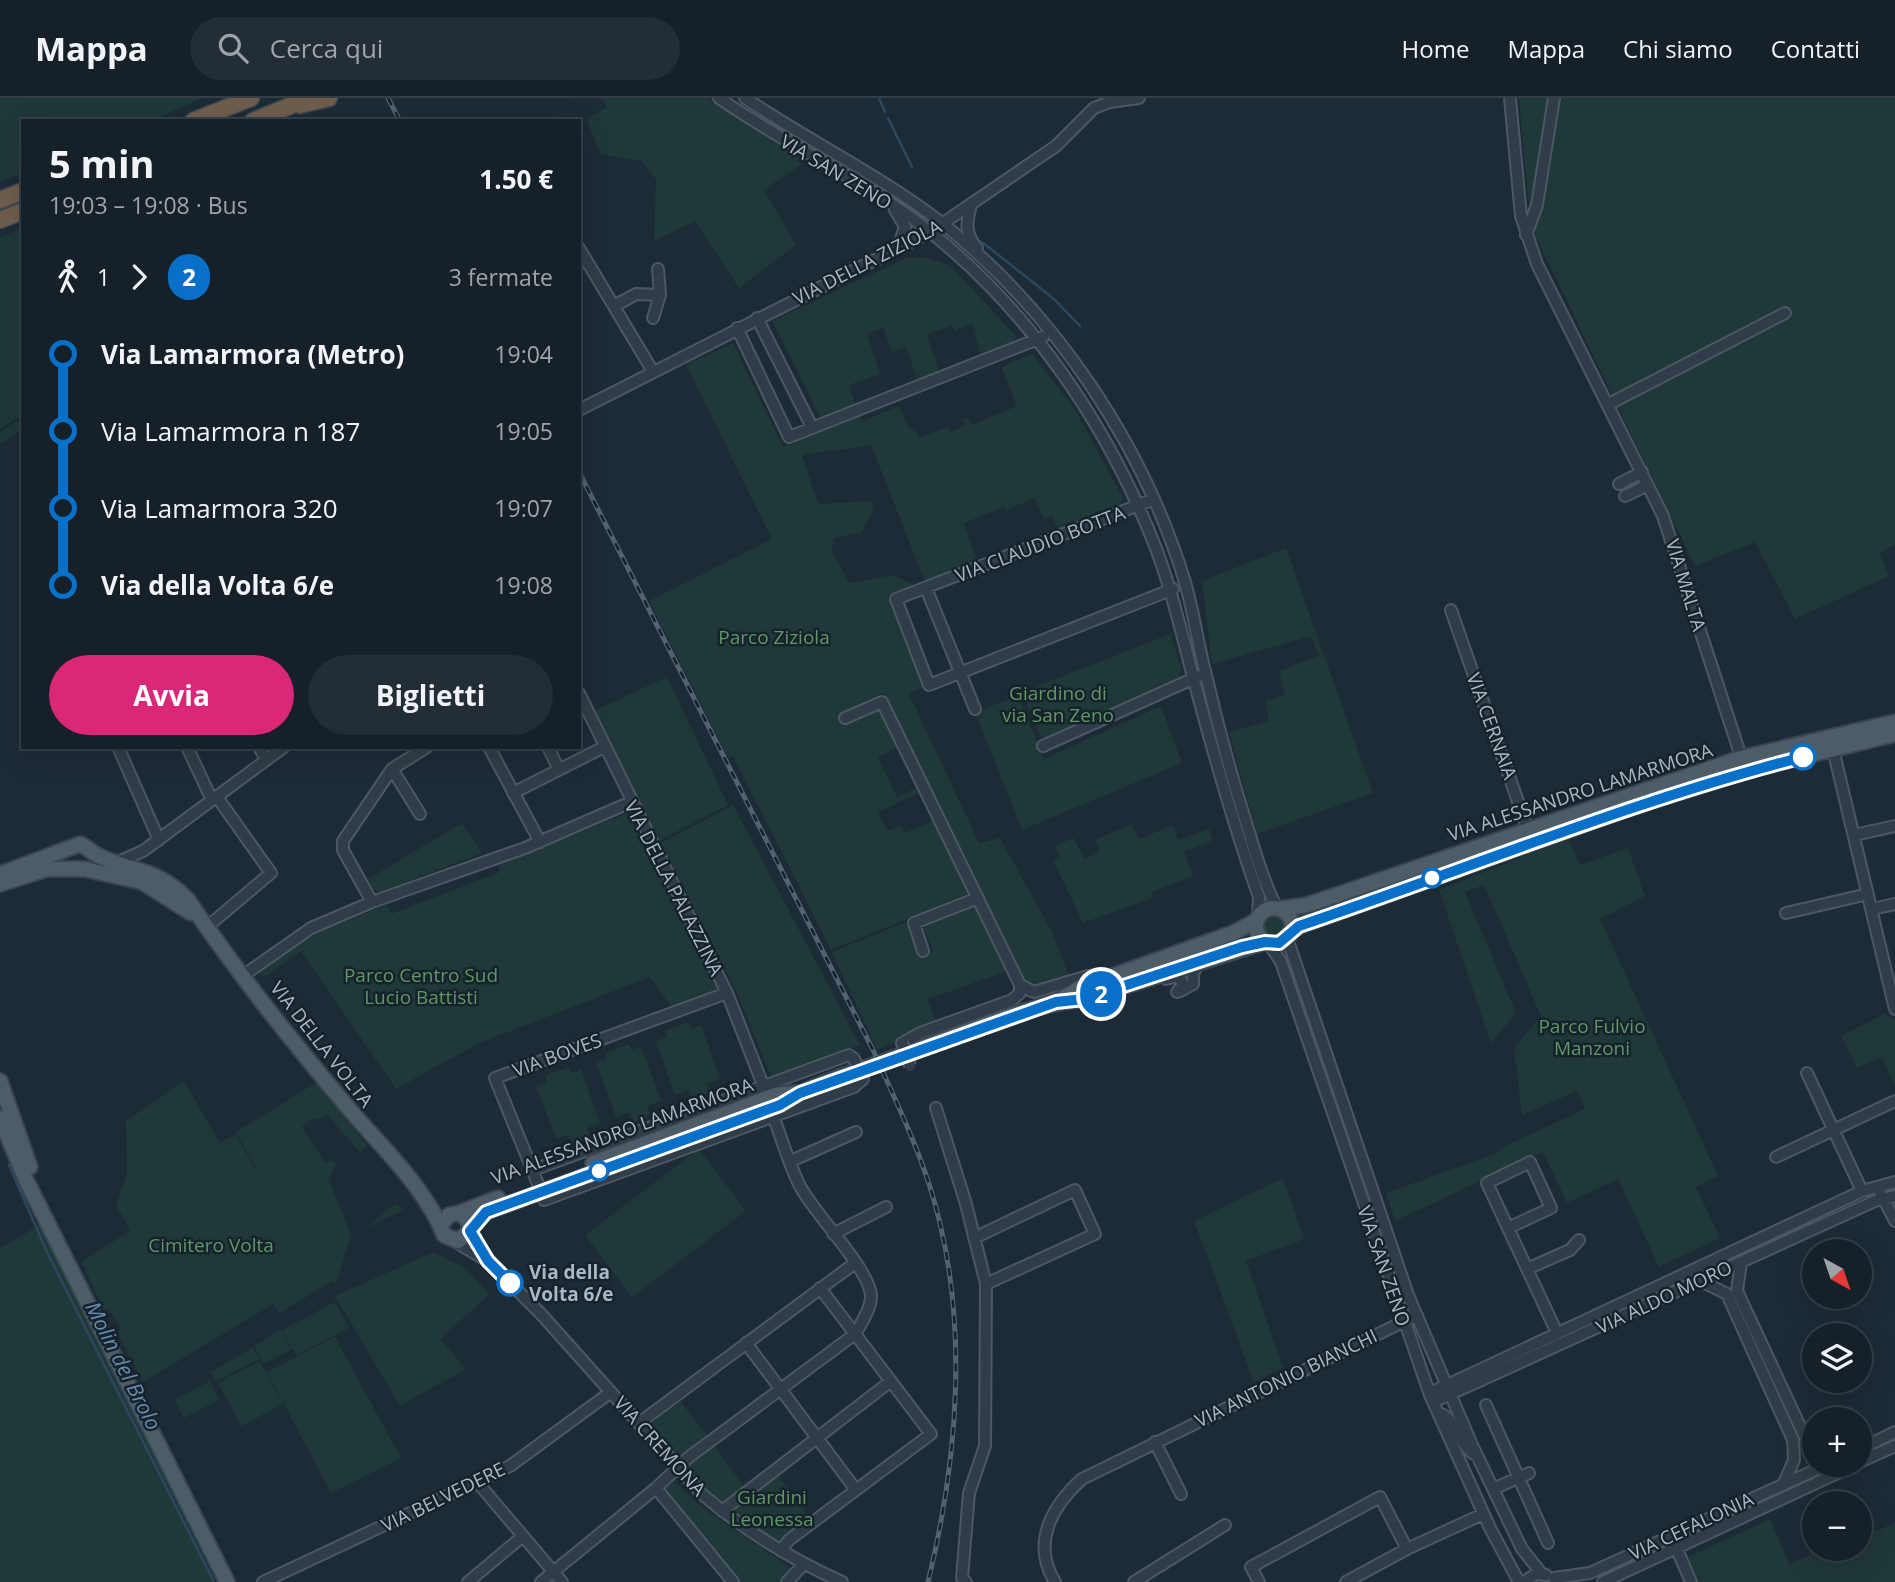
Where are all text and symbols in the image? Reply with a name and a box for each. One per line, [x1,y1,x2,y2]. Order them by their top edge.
search box [190,17,680,80]
text: Mappa [35,26,148,71]
icon: search [214,29,252,67]
text: Cerca qui [270,30,383,66]
text: Home [1402,32,1469,65]
text: Mappa [1507,32,1585,65]
text: Chi siamo [1623,32,1733,65]
text: Contatti [1771,32,1860,65]
street label: VIA SAN ZENO [775,128,897,216]
text: 5 min [49,137,154,189]
text: 1.50 € [479,161,553,197]
text: 19:03 – 19:08 · Bus [49,189,248,221]
street label: VIA DELLA ZIZIOLA [788,213,946,311]
icon: walk [49,258,87,296]
icon: forward [120,258,158,296]
text: 2 [182,260,196,293]
text: 1 [97,261,110,293]
text: 3 fermate [449,261,553,293]
text: Via Lamarmora (Metro) [101,336,404,372]
text: 19:04 [494,338,553,370]
text: Via Lamarmora n 187 [101,413,360,449]
text: 19:05 [494,415,553,447]
text: Via Lamarmora 320 [101,490,338,526]
text: 19:07 [494,492,553,524]
street label: VIA CLAUDIO BOTTA [951,500,1129,588]
street label: VIA MALTA [1660,536,1712,634]
text: Via della Volta 6/e [101,567,334,603]
text: 19:08 [494,569,553,601]
park label: Parco Ziziola [718,624,830,650]
button: Avvia [49,655,294,735]
button: Biglietti [308,655,553,735]
street label: VIA CERNAIA [1461,669,1523,783]
park label: Giardino di via San Zeno [1002,680,1114,728]
street label: VIA ALESSANDRO LAMARMORA [1444,737,1716,847]
unlabelled marker [1790,744,1816,770]
street label: VIA DELLA PALAZZINA [619,796,729,980]
unlabelled marker [1422,868,1442,888]
park label: Parco Centro Sud Lucio Battisti [344,962,498,1010]
line badge: 2 [1078,971,1124,1017]
street label: VIA DELLA VOLTA [265,976,379,1112]
text: 2 [1094,977,1108,1010]
park label: Parco Fulvio Manzoni [1538,1013,1646,1061]
street label: VIA BOVES [509,1027,605,1083]
street label: VIA ALESSANDRO LAMARMORA [487,1071,757,1191]
unlabelled marker [589,1161,609,1181]
street label: VIA SAN ZENO [1351,1202,1417,1330]
park label: Cimitero Volta [148,1232,274,1258]
north arrow [1802,1239,1872,1309]
map controls [1802,1239,1872,1561]
street label: VIA ALDO MORO [1592,1254,1736,1340]
place label: Via della Volta 6/e [529,1259,614,1307]
marker: Via della Volta 6/e [497,1270,523,1296]
water label: Molin del Brolo [79,1296,168,1435]
street label: VIA ANTONIO BIANCHI [1191,1323,1381,1433]
button: layers [1802,1323,1872,1393]
street label: VIA CREMONA [608,1390,712,1502]
button: + [1802,1407,1872,1477]
street label: VIA BELVEDERE [377,1456,509,1538]
park label: Giardini Leonessa [730,1484,814,1532]
street label: VIA CEFALONIA [1625,1486,1757,1566]
button: − [1802,1491,1872,1561]

